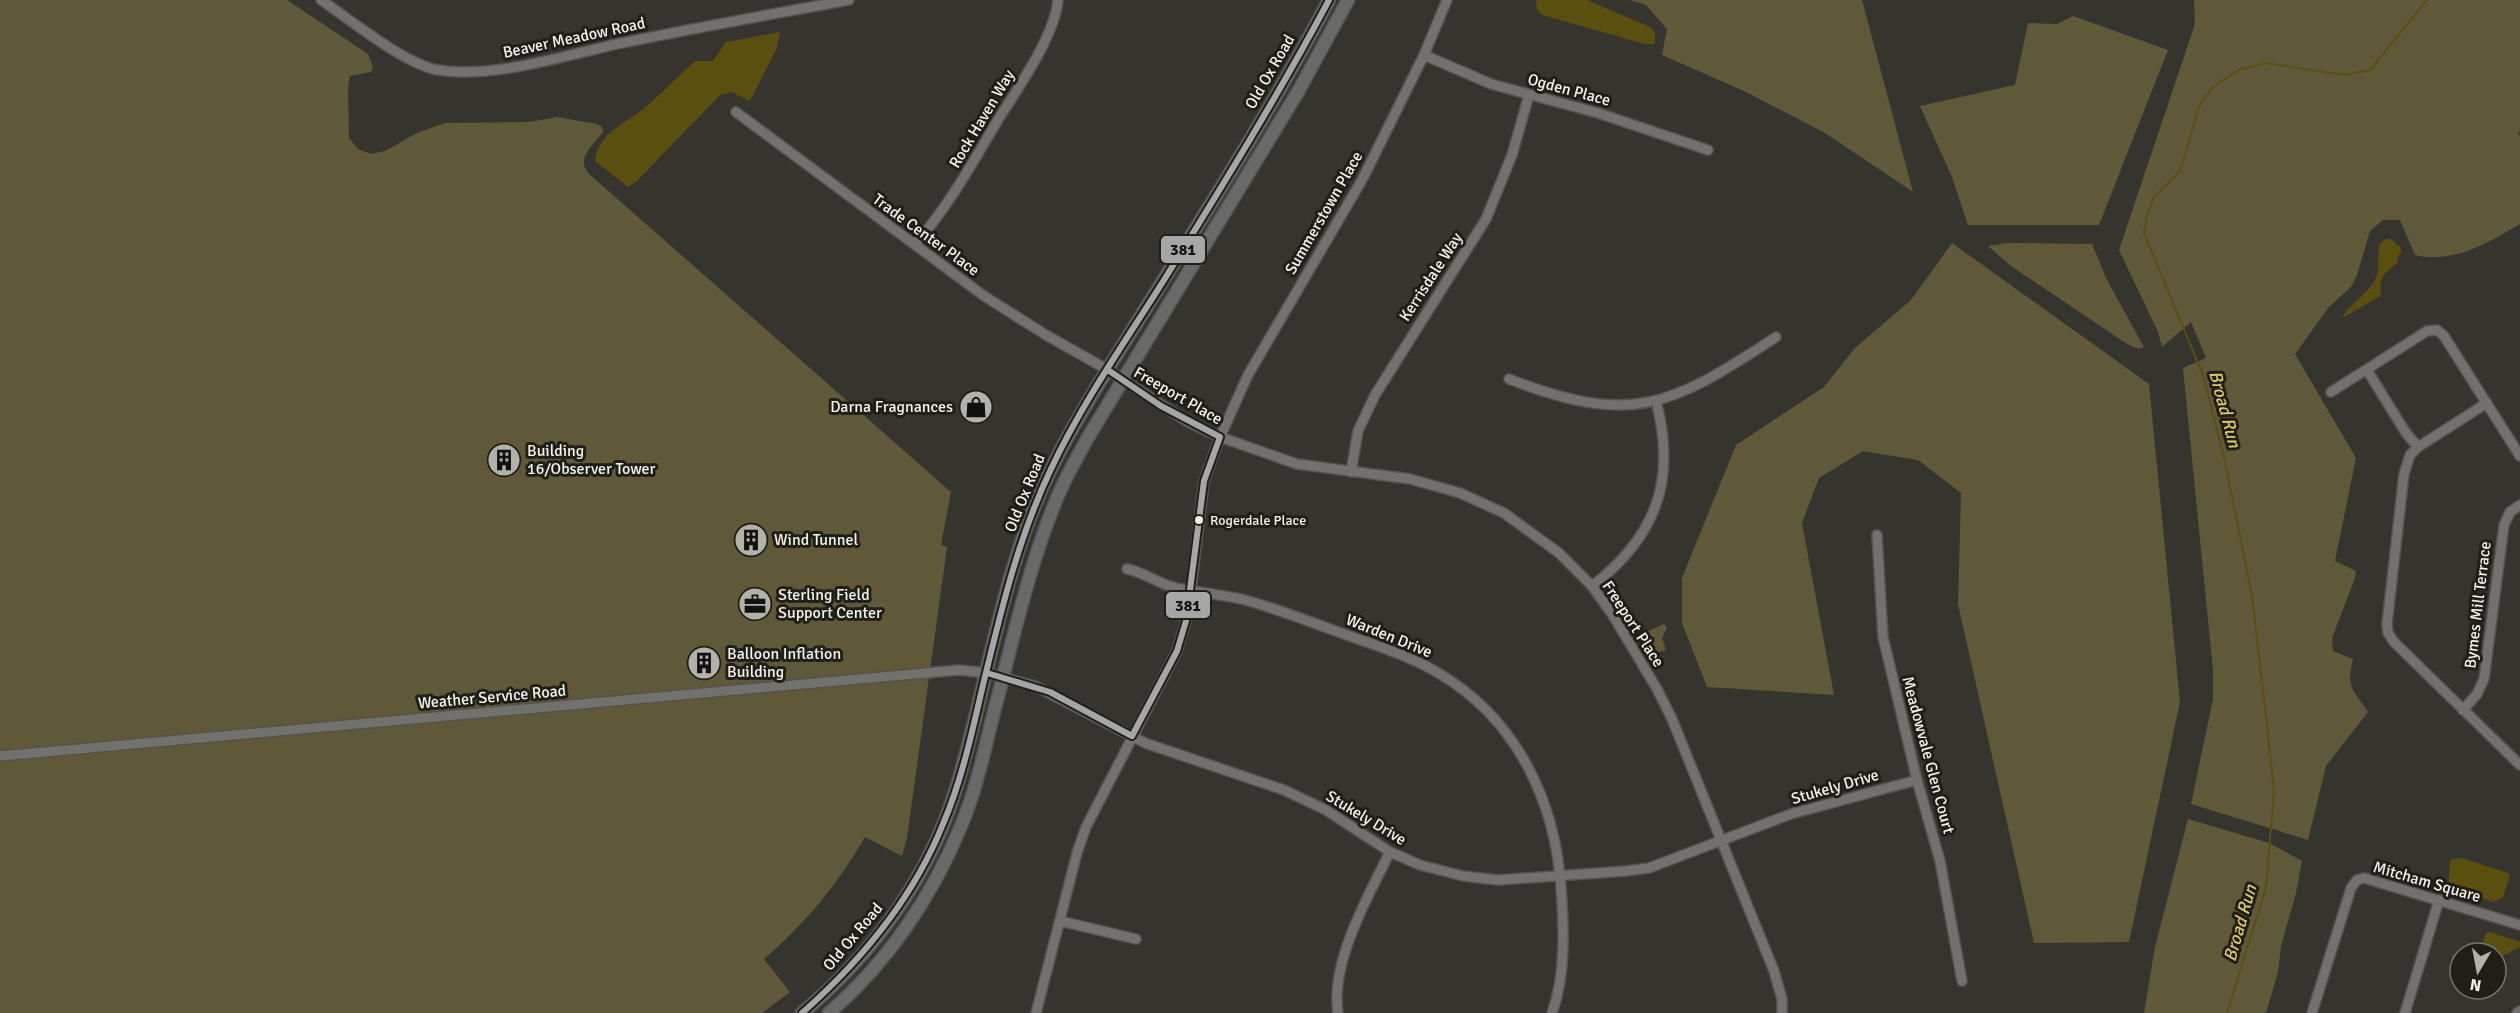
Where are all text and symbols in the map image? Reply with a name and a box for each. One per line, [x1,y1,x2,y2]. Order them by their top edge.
street label: Beaver Meadow Road [501,13,647,63]
street label: Old Ox Road [1241,31,1299,113]
street label: Rock Haven Way [945,66,1019,172]
street label: Ogden Place [1525,69,1613,111]
street label: Summerstown Place [1281,148,1367,278]
street label: Trade Center Place [869,189,983,281]
street label: Kerrisdale Way [1395,228,1467,325]
line badge: 381 [1160,235,1206,264]
text: 381 [1170,240,1196,260]
street label: Freeport Place [1130,363,1226,429]
water label: Broad Run [2204,368,2246,451]
shop icon: Darna Fragnances [958,389,994,425]
place label: Darna Fragnances [830,397,953,417]
place label: Building 16/Observer Tower [527,441,655,479]
building icon: Building 16/Observer Tower [486,442,522,478]
street label: Old Ox Road [1000,451,1050,535]
place label: Rogerdale Place [1210,512,1306,529]
marker: Rogerdale Place [1193,514,1205,526]
building icon: Wind Tunnel [733,522,769,558]
place label: Wind Tunnel [774,530,858,550]
street label: Bymes Mill Terrace [2460,540,2496,670]
street label: Freeport Place [1598,577,1668,671]
place label: Sterling Field Support Center [778,585,882,623]
office icon: Sterling Field Support Center [737,586,773,622]
line badge: 381 [1165,591,1211,619]
text: 381 [1175,596,1201,616]
street label: Warden Drive [1343,610,1435,662]
place label: Balloon Inflation Building [727,644,841,682]
building icon: Balloon Inflation Building [686,645,722,681]
street label: Meadowvale Glen Court [1897,674,1959,836]
street label: Weather Service Road [417,681,567,713]
street label: Stukely Drive [1789,765,1881,809]
street label: Stukely Drive [1322,786,1410,850]
street label: Mitcham Square [2371,857,2483,907]
water label: Broad Run [2219,881,2262,964]
street label: Old Ox Road [819,899,887,975]
north arrow [2448,941,2508,1001]
text: N [2468,974,2483,996]

